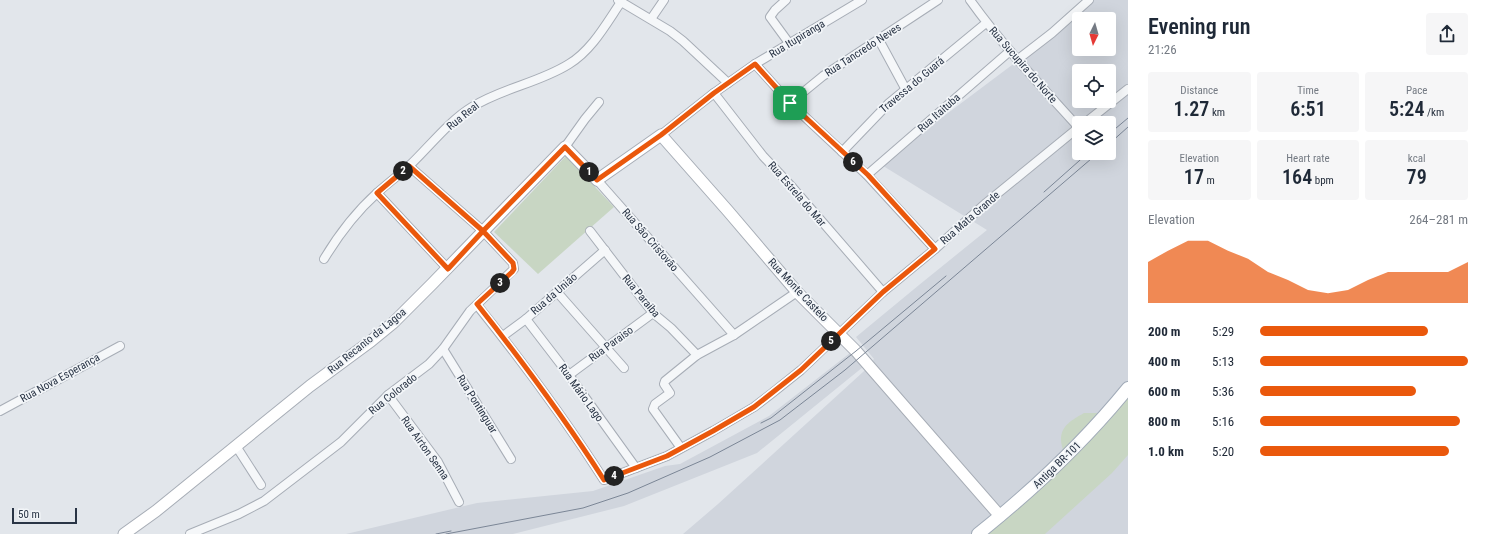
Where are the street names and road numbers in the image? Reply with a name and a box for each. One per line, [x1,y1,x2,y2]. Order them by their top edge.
street label: Rua Itupiranga [767,17,827,61]
street label: Rua Tancredo Neves [822,21,904,79]
street label: Rua Sucupira do Norte [986,24,1060,106]
street label: Travessa do Guará [877,54,947,116]
street label: Rua Itaituba [915,91,963,135]
street label: Rua Real [444,99,482,133]
street label: Rua Estrela do Mar [765,159,829,230]
street label: Rua Mata Grande [938,189,1002,247]
street label: Rua São Cristovão [619,206,681,274]
street label: Rua Monte Castelo [765,256,831,325]
street label: Rua da União [528,270,580,318]
street label: Rua Paraiba [619,272,663,320]
street label: Rua Recanto da Lagoa [325,305,409,377]
street label: Rua Paraiso [586,323,636,364]
street label: Rua Nova Esperança [18,351,102,405]
street label: Rua Mário Lago [556,362,606,425]
street label: Rua Colorado [366,370,420,417]
street label: Rua Pontinguar [454,372,500,436]
street label: Rua Airton Senna [398,414,452,482]
street label: Antiga BR-101 [1030,439,1084,491]

